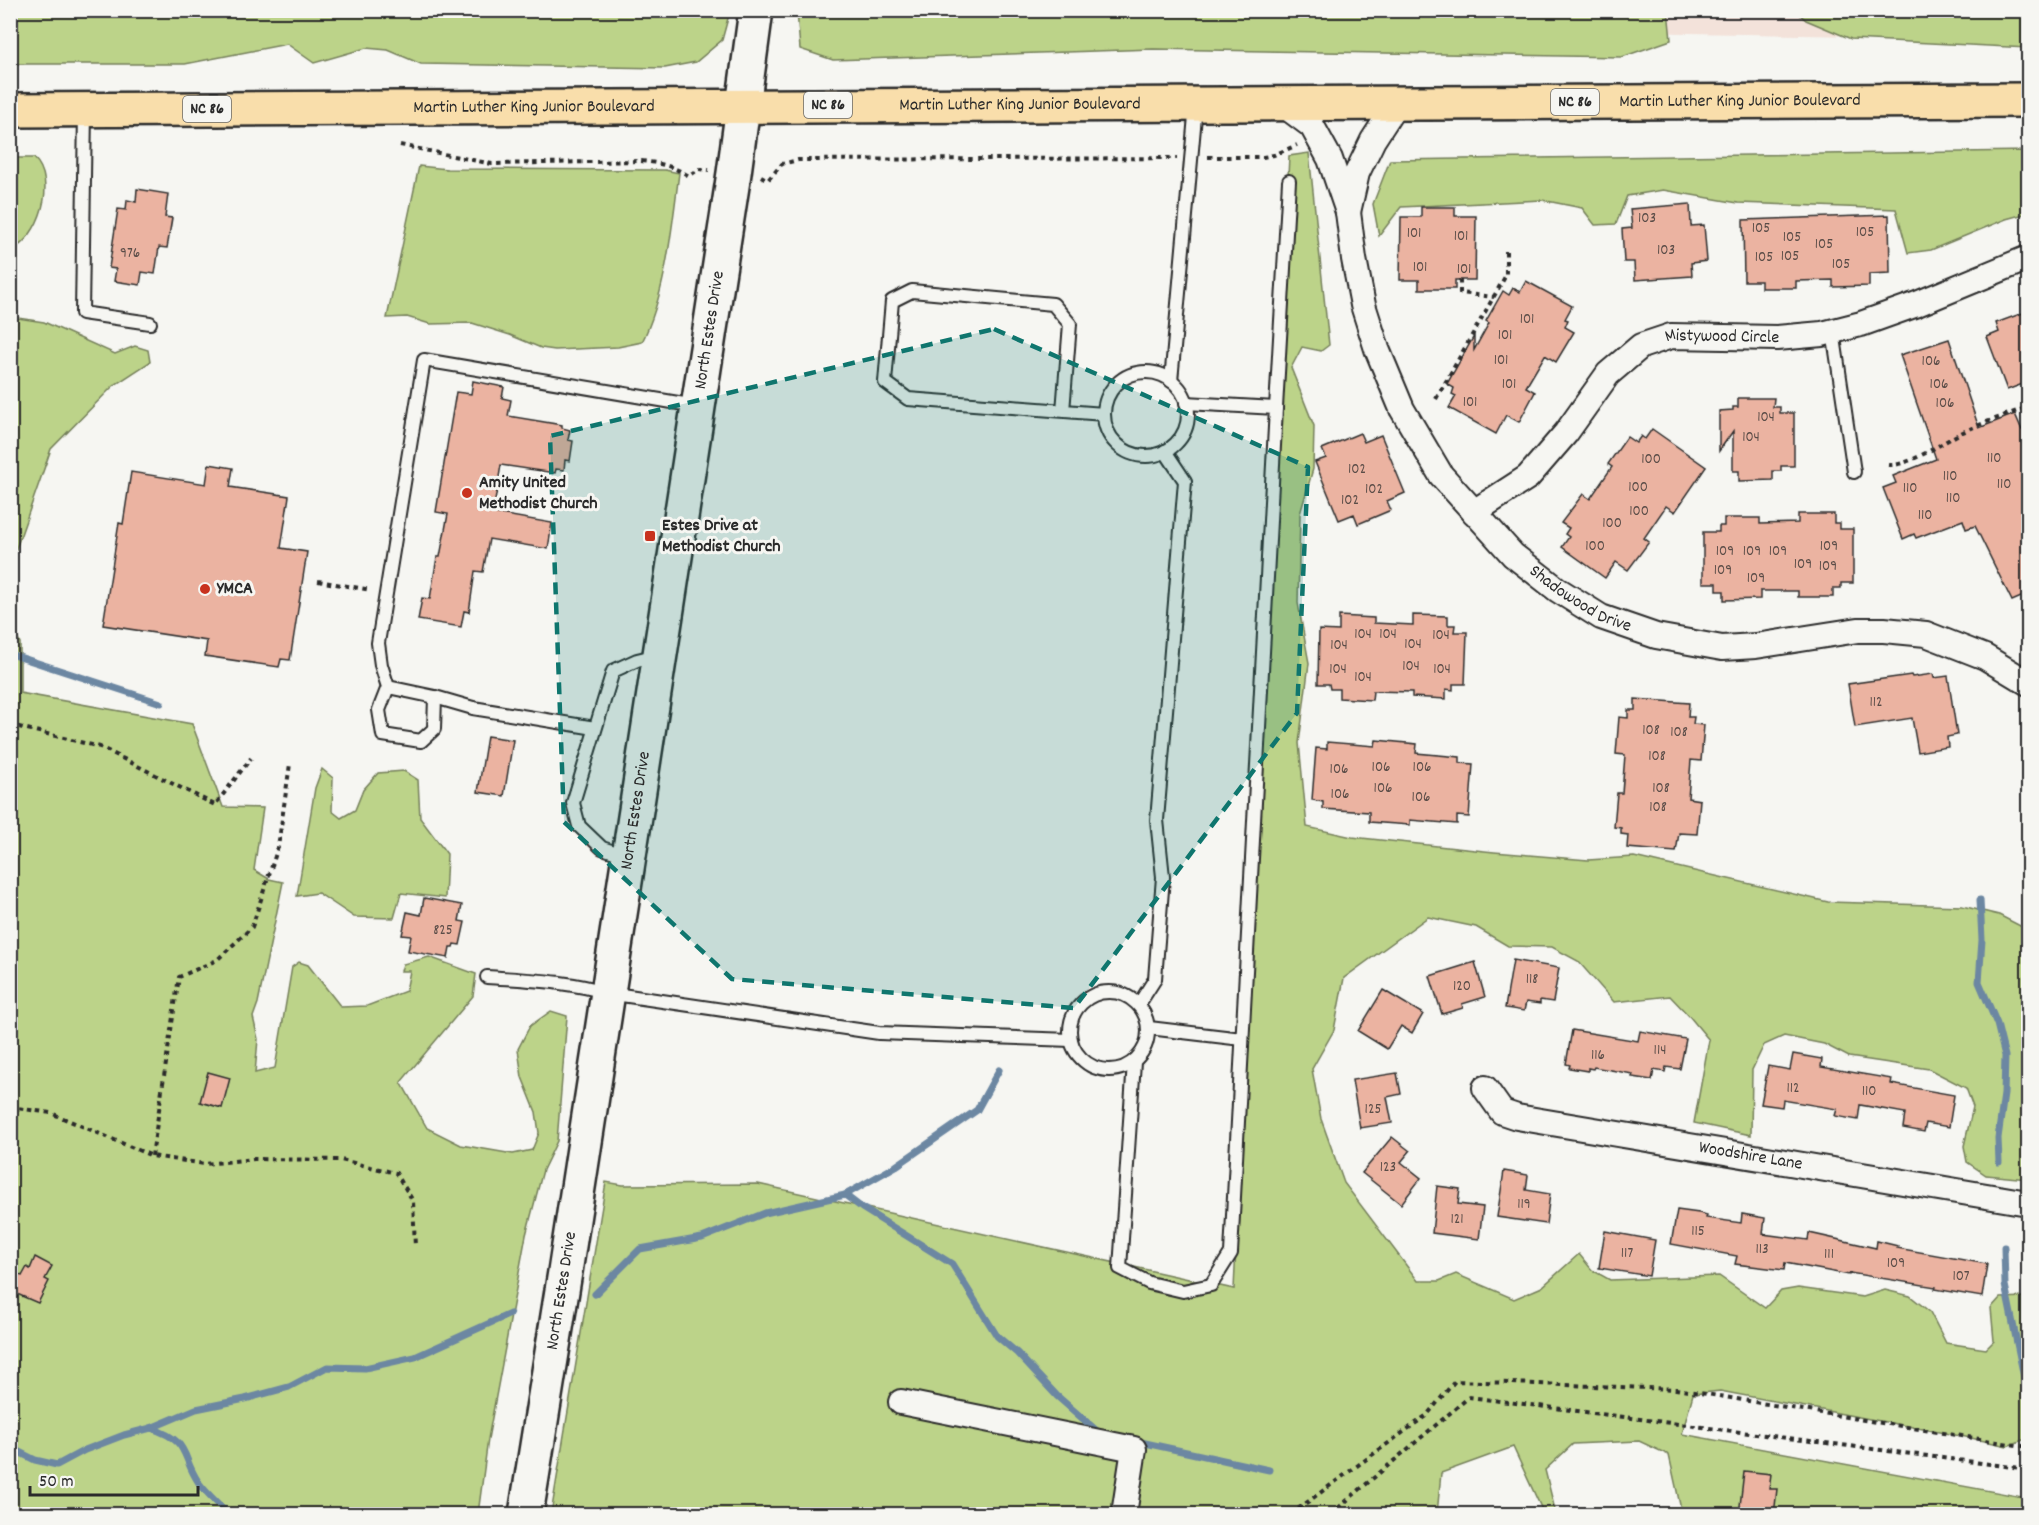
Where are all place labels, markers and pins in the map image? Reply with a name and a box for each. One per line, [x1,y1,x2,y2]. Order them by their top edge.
place label: Amity United Methodist Church [479,471,598,517]
marker: Amity United Methodist Church [460,486,474,500]
place label: Estes Drive at Methodist Church [662,514,781,560]
marker: Estes Drive at Methodist Church [643,529,657,543]
place label: YMCA [216,577,253,602]
marker: YMCA [198,582,212,596]

